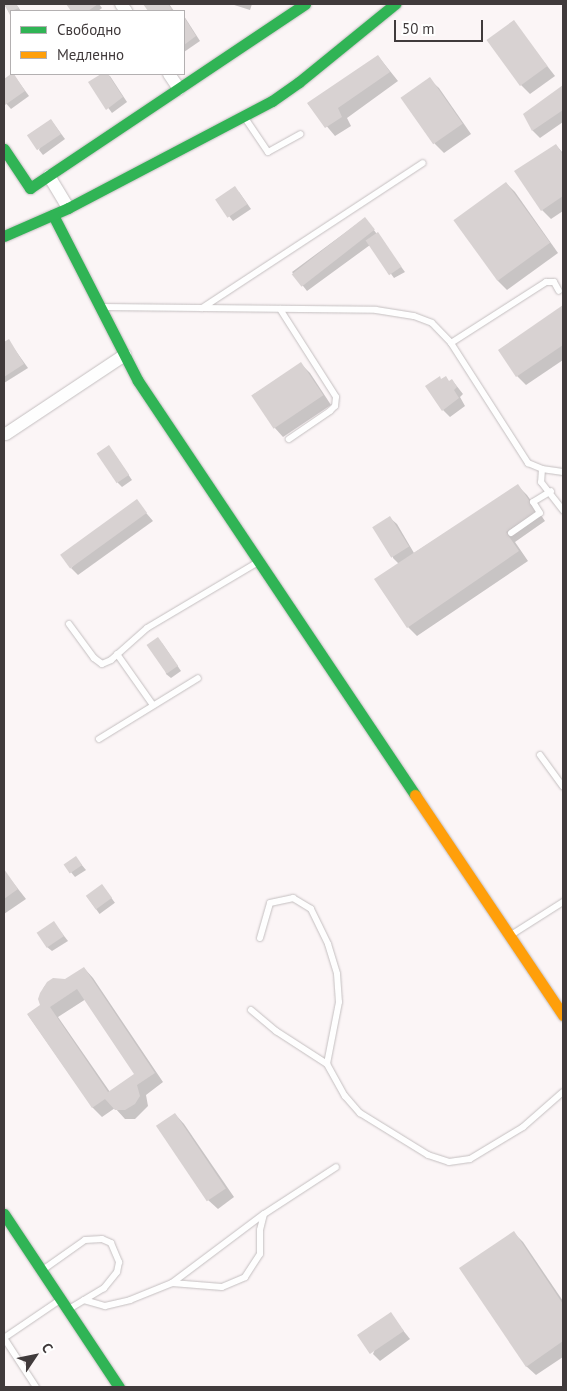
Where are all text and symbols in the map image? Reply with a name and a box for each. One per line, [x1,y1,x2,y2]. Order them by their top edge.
legend [10,10,185,75]
scale bar [397,10,486,42]
text: 50 m [402,19,435,38]
text: Свободно [57,20,121,39]
text: Медленно [57,45,124,64]
north arrow [10,1331,60,1381]
text: С [38,1339,57,1356]

